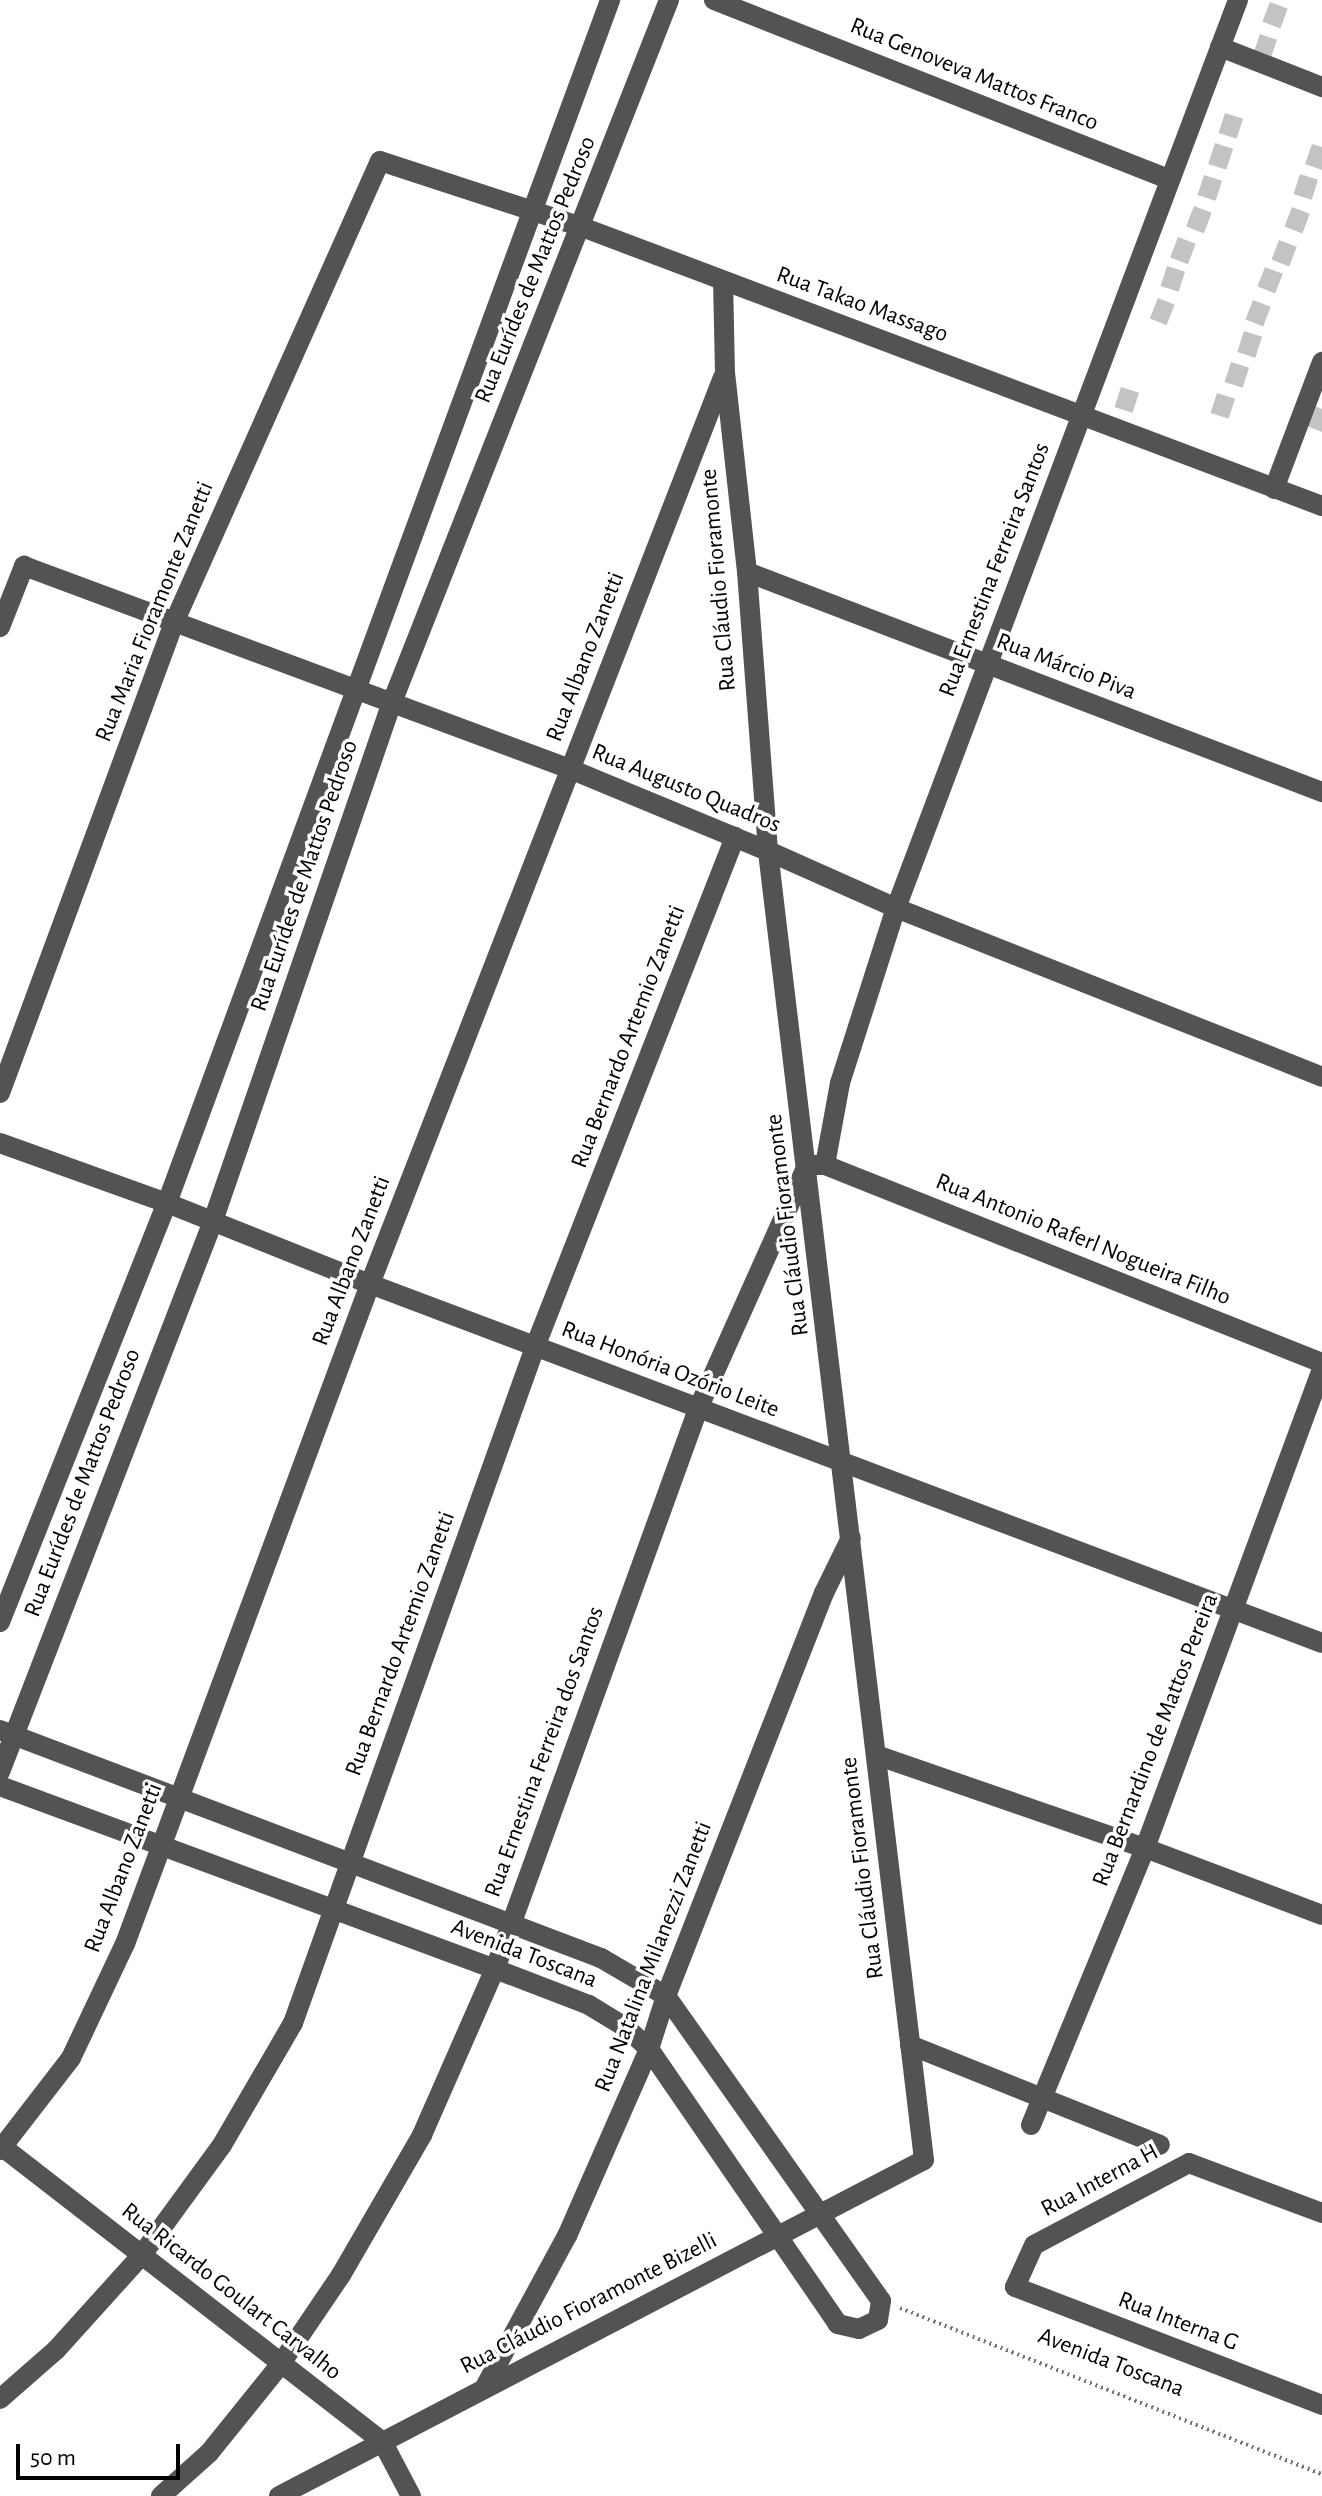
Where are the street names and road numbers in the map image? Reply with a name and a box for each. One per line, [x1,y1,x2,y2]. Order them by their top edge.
street label: Rua Genoveva Mattos Franco [846,12,1102,138]
street label: Rua Eurídes de Mattos Pedroso [469,132,603,408]
street label: Rua Takao Massago [772,261,952,349]
street label: Rua Ernestina Ferreira Santos [933,439,1057,701]
street label: Rua Cláudio Fioramonte [695,467,743,693]
street label: Rua Maria Fioramonte Zanetti [90,478,220,746]
street label: Rua Albano Zanetti [540,568,632,746]
street label: Rua Márcio Piva [992,627,1140,707]
street label: Rua Eurídes de Mattos Pedroso [245,737,365,1015]
street label: Rua Augusto Quadros [587,738,785,840]
street label: Rua Bernardo Artemio Zanetti [566,901,692,1173]
street label: Rua Cláudio Fioramonte [760,1112,816,1338]
street label: Rua Antonio Raferl Nogueira Filho [931,1168,1235,1312]
street label: Rua Albano Zanetti [306,1172,398,1350]
street label: Rua Honória Ozório Leite [557,1315,783,1425]
street label: Rua Eurídes de Mattos Pedroso [18,1345,148,1621]
street label: Rua Bernardo Artemio Zanetti [340,1508,462,1780]
street label: Rua Bernardino de Mattos Pereira [1087,1589,1225,1891]
street label: Rua Ernestina Ferreira dos Santos [479,1603,611,1901]
street label: Rua Cláudio Fioramonte [835,1755,891,1981]
street label: Rua Albano Zanetti [78,1779,170,1957]
street label: Rua Natalina Milanezzi Zanetti [589,1818,719,2096]
street label: Avenida Toscana [447,1913,601,1995]
street label: Rua Interna H [1036,2138,1164,2224]
street label: Rua Ricardo Goulart Carvalho [115,2197,347,2387]
street label: Rua Cláudio Fioramonte Bizelli [456,2227,722,2381]
street label: Rua Interna G [1114,2286,1242,2358]
street label: Avenida Toscana [1034,2322,1188,2404]

